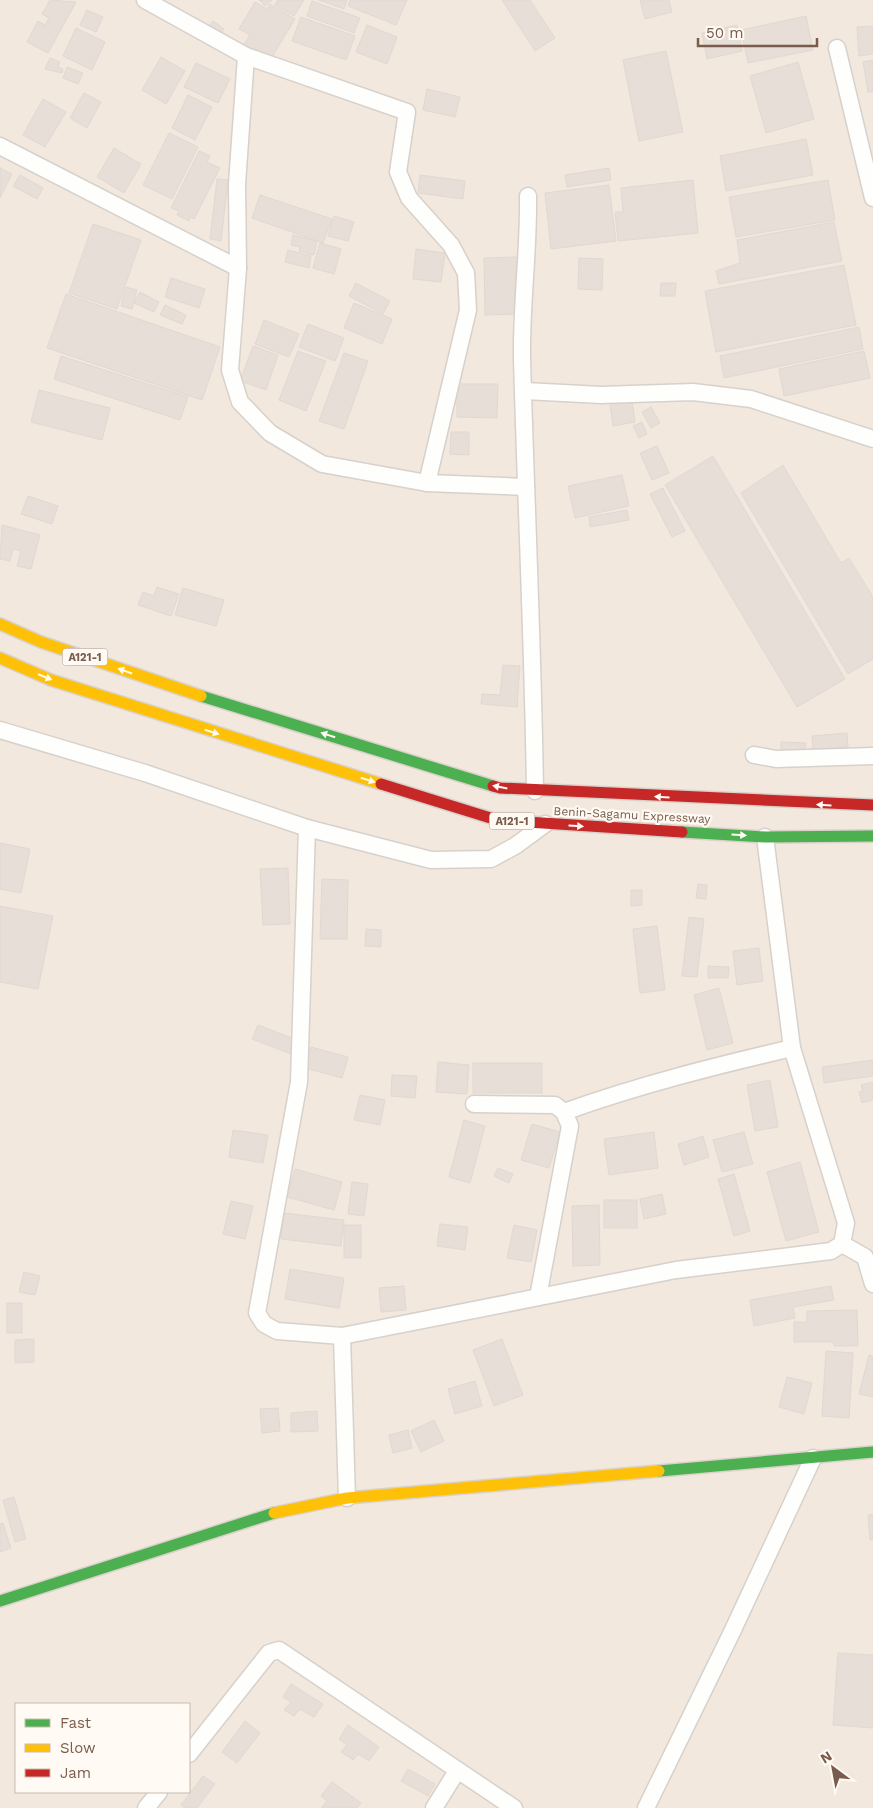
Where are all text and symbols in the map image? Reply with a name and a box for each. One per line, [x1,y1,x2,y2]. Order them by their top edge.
scale bar [698,15,817,47]
text: 50 m [706,24,743,42]
road number: A121-1 [62,649,108,666]
one-way arrow [117,667,132,674]
one-way arrow [38,674,52,682]
one-way arrow [205,729,220,737]
one-way arrow [320,731,335,738]
one-way arrow [360,776,375,784]
one-way arrow [492,783,508,791]
one-way arrow [654,793,670,801]
one-way arrow [816,800,832,808]
street label: Benin-Sagamu Expressway [553,804,712,826]
road number: A121-1 [490,812,534,829]
one-way arrow [569,822,585,830]
one-way arrow [731,832,747,840]
legend [15,1703,190,1793]
text: Fast [60,1714,92,1732]
text: Slow [60,1739,96,1757]
north arrow [808,1743,858,1793]
text: N [817,1747,835,1767]
text: Jam [60,1764,91,1782]

